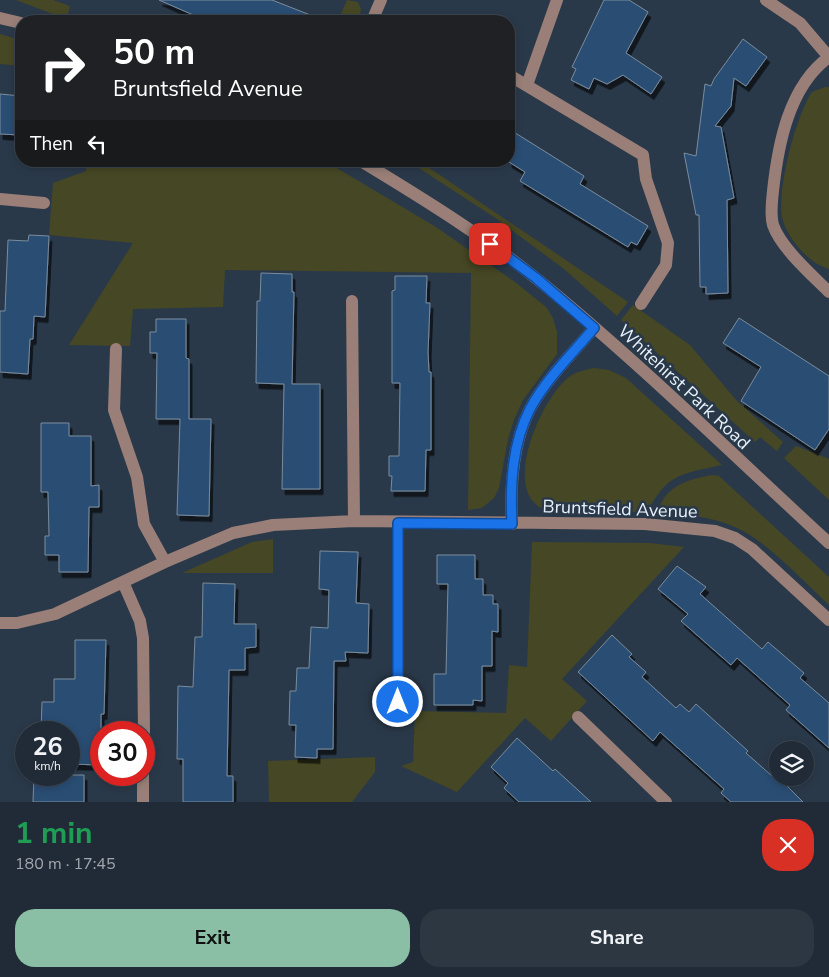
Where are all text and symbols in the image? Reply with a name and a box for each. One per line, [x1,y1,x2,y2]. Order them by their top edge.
text: 50 m [113,29,195,76]
icon: right [30,35,95,100]
text: Bruntsfield Avenue [113,74,303,104]
icon: left [83,130,111,158]
text: Then [30,131,73,157]
pin [469,223,511,265]
icon: arrive [476,230,504,258]
street label: Whitehirst Park Road [613,319,755,455]
street label: Bruntsfield Avenue [542,494,698,524]
position arrow [371,675,423,727]
speed limit sign: 30 [90,721,155,786]
text: 26 [32,730,63,764]
map controls [769,741,814,786]
button: layers [769,741,814,786]
text: km/h [34,758,61,774]
text: 1 min [15,813,93,854]
button: close [762,819,814,871]
text: 180 m · 17:45 [15,853,116,875]
button: Exit [15,909,410,967]
button: Share [420,909,814,967]

